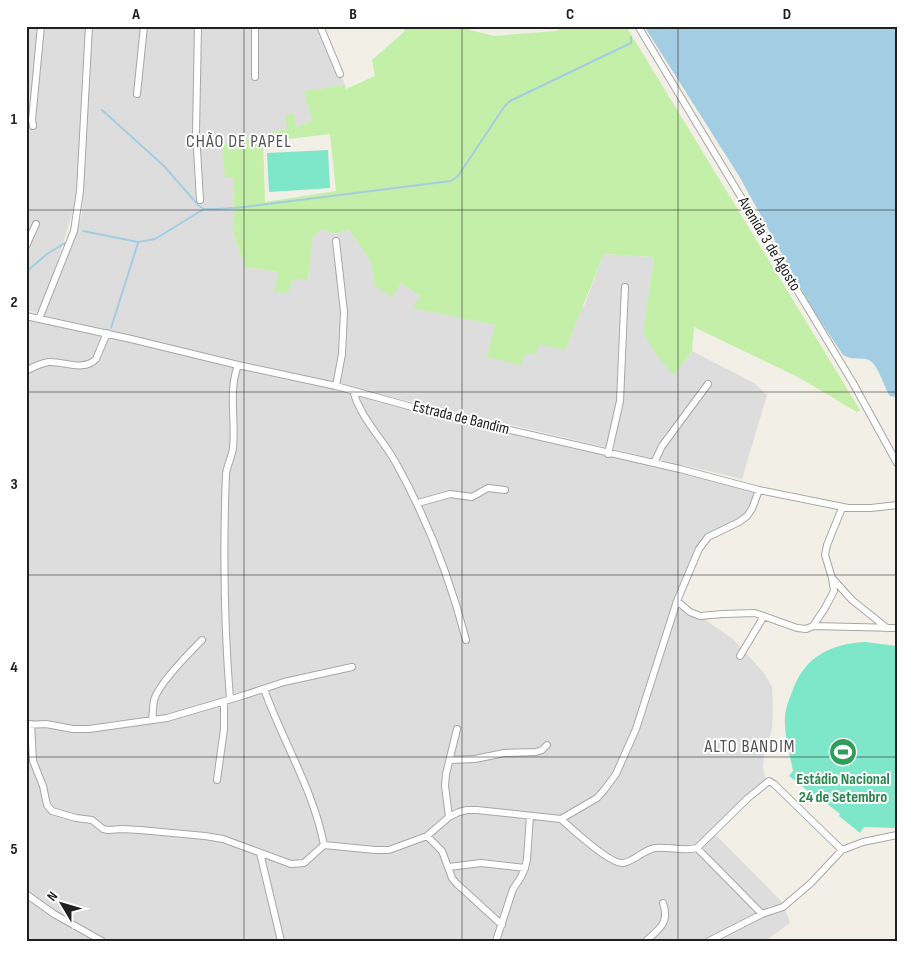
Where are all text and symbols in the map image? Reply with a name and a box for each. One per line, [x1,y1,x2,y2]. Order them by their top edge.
text: A [131,5,140,24]
text: B [349,5,357,24]
text: C [566,5,574,24]
text: D [783,5,791,24]
text: 1 [11,110,18,129]
district label: CHÃO DE PAPEL [186,131,292,152]
street label: Avenida 3 de Agosto [733,193,805,295]
text: 2 [10,293,18,312]
street label: Estrada de Bandim [411,397,511,439]
text: 3 [10,475,18,494]
text: 4 [10,658,18,677]
district label: ALTO BANDIM [704,736,795,757]
sports icon: Estádio Nacional 24 de Setembro [828,737,858,767]
place label: Estádio Nacional 24 de Setembro [796,770,890,807]
text: 5 [10,840,18,859]
north arrow [38,880,88,930]
text: N [43,888,61,904]

